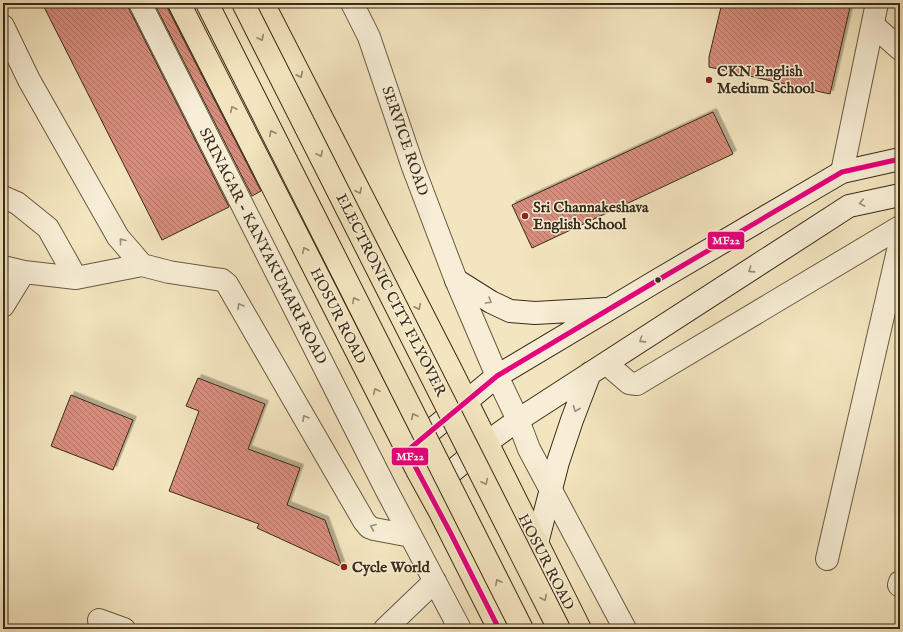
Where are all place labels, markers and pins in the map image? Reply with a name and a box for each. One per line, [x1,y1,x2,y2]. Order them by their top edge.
place label: CKN English Medium School [717,62,816,98]
marker: CKN English Medium School [704,75,714,85]
place label: Sri Channakeshava English School [533,198,649,234]
marker: Sri Channakeshava English School [520,211,530,221]
unlabelled marker [653,275,663,285]
place label: Cycle World [352,558,431,577]
marker: Cycle World [339,562,349,572]

